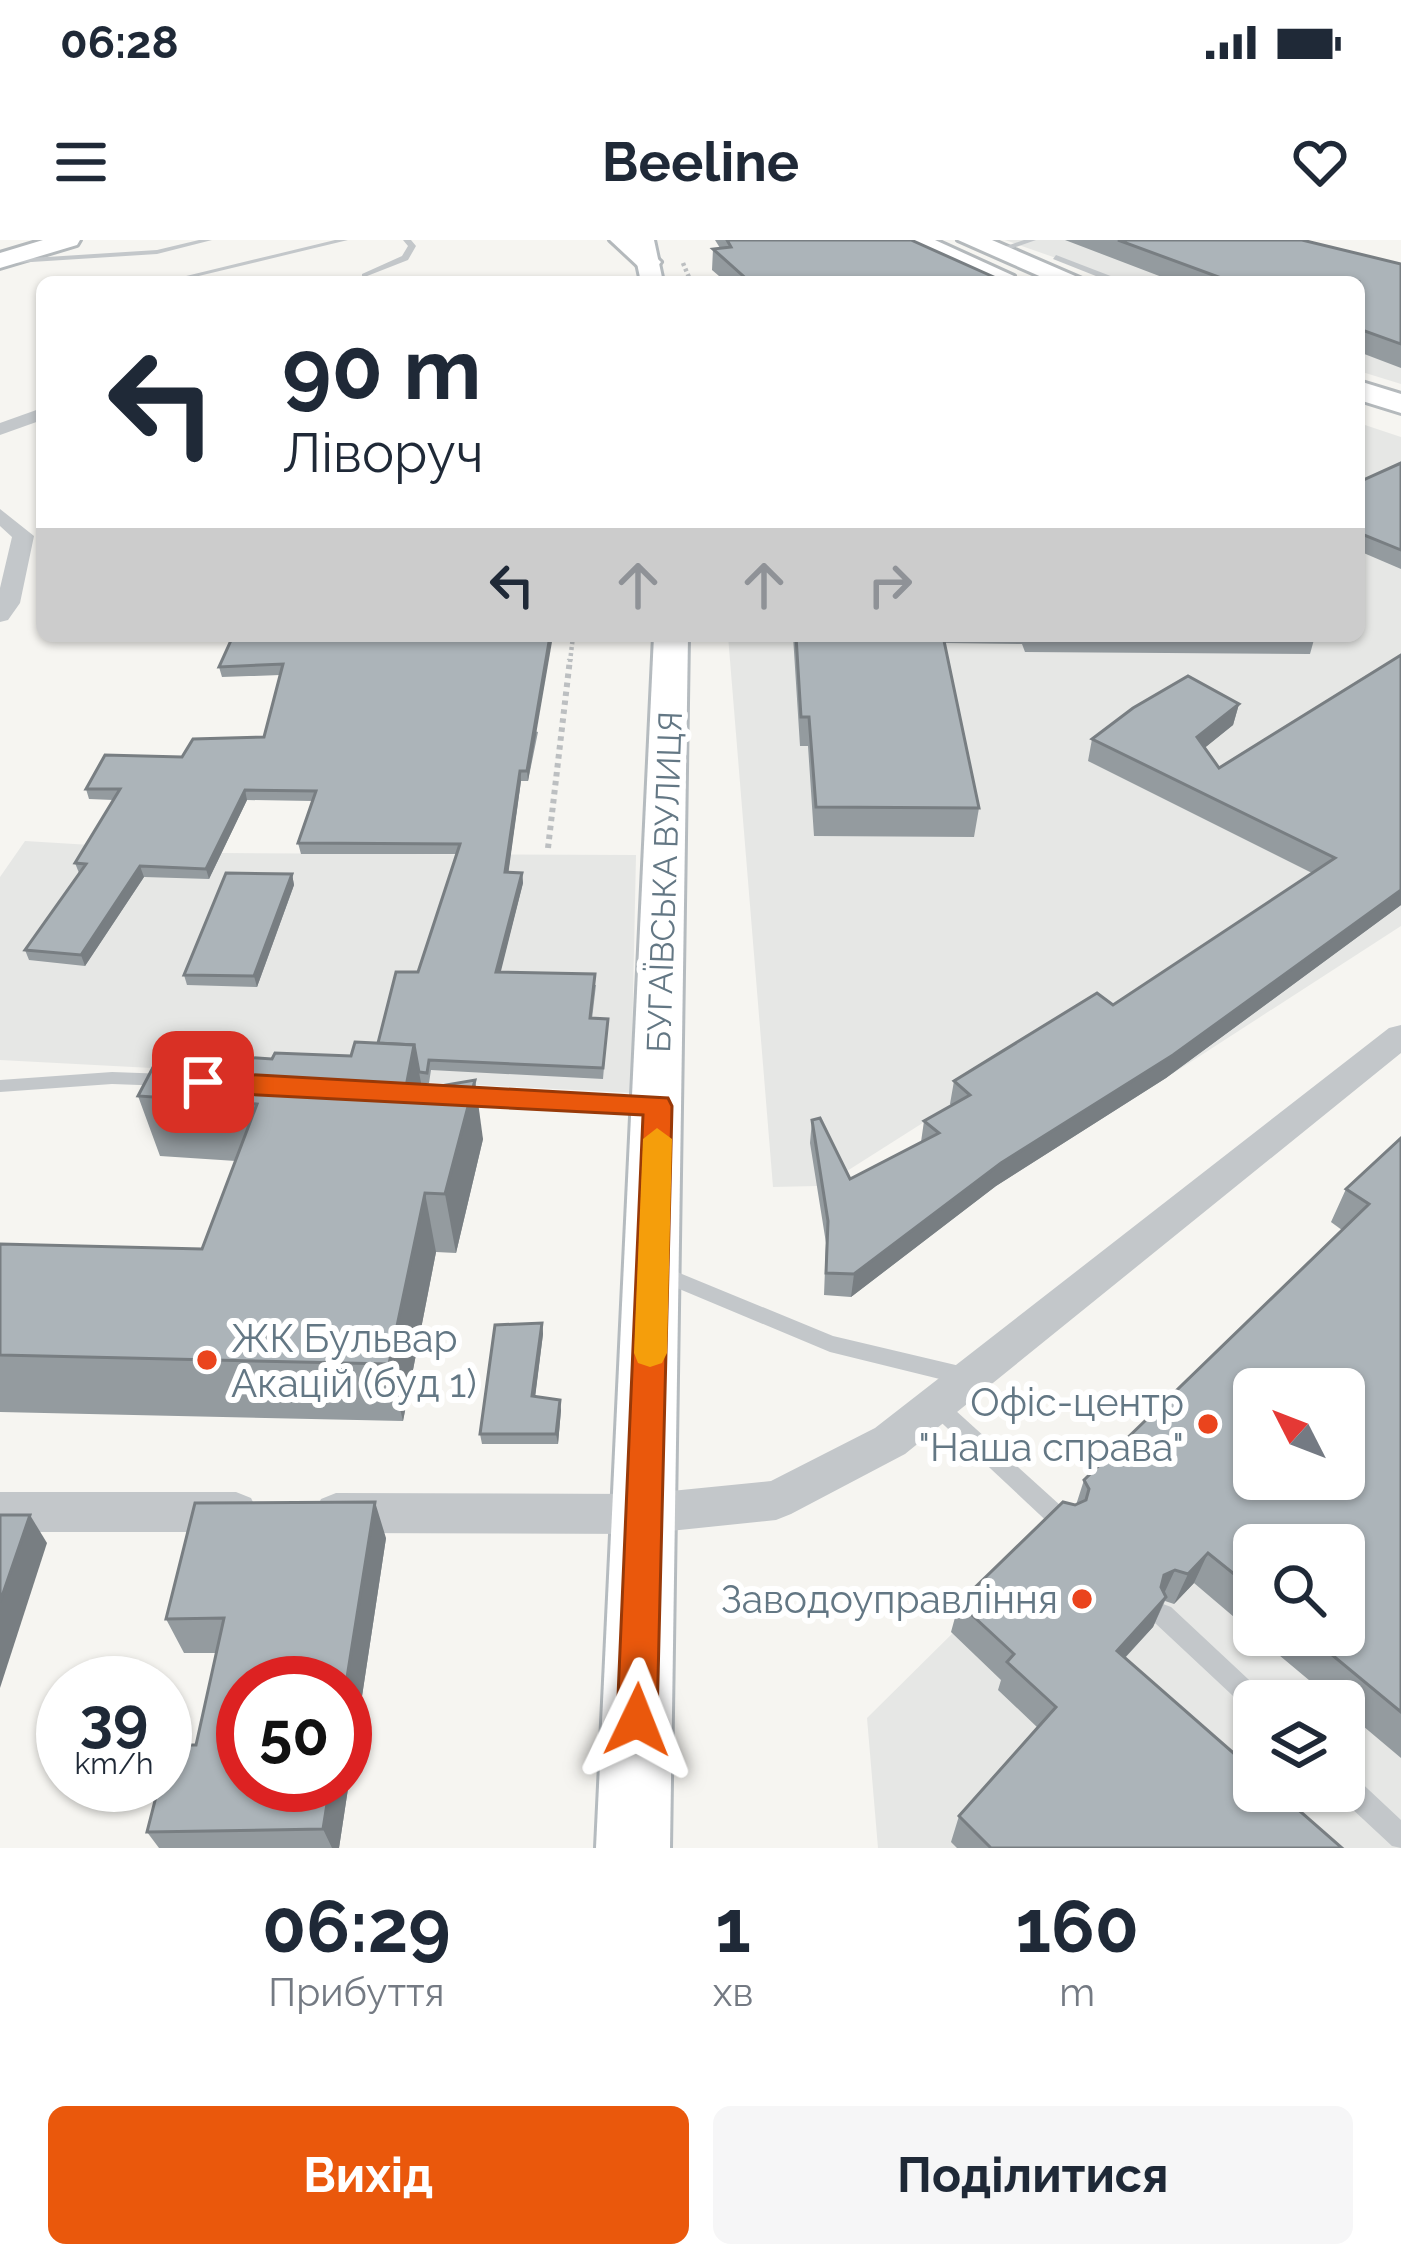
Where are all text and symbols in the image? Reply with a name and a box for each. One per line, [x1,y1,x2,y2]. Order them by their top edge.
text: 06:28 [60,16,179,69]
icon: menu [48,129,114,195]
icon: heart [1287,129,1353,195]
text: Beeline [602,130,799,194]
text: 90 m [282,320,481,419]
icon: left [84,324,240,480]
text: Ліворуч [282,421,484,485]
icon: left [479,552,545,618]
icon: ahead [605,552,671,618]
icon: ahead [731,552,797,618]
icon: right [857,552,923,618]
street label: БУГАЇВСЬКА ВУЛИЦЯ [639,711,690,1053]
pin [152,1031,254,1133]
icon: arrive [170,1049,236,1115]
place label: ЖК Бульвар Акацій (буд 1) [231,1315,477,1406]
marker: ЖК Бульвар Акацій (буд 1) [194,1347,220,1373]
north arrow [1233,1368,1365,1500]
map controls [1233,1368,1365,1812]
place label: Офіс-центр "Наша справа" [919,1379,1184,1470]
marker: Офіс-центр "Наша справа" [1195,1411,1221,1437]
button: search [1233,1524,1365,1656]
place label: Заводоуправління [720,1576,1058,1622]
marker: Заводоуправління [1069,1586,1095,1612]
speed limit sign: 50 [216,1656,372,1812]
position arrow [574,1657,700,1783]
button: layers [1233,1680,1365,1812]
text: 39 [80,1684,148,1754]
text: km/h [74,1746,154,1781]
text: 06:29 [262,1884,451,1969]
text: 1 [715,1884,751,1969]
text: 160 [1015,1884,1139,1969]
text: Прибуття [268,1969,445,2015]
text: хв [713,1969,753,2015]
text: m [1059,1969,1095,2015]
button: Вихід [48,2106,689,2244]
button: Поділитися [713,2106,1353,2244]

